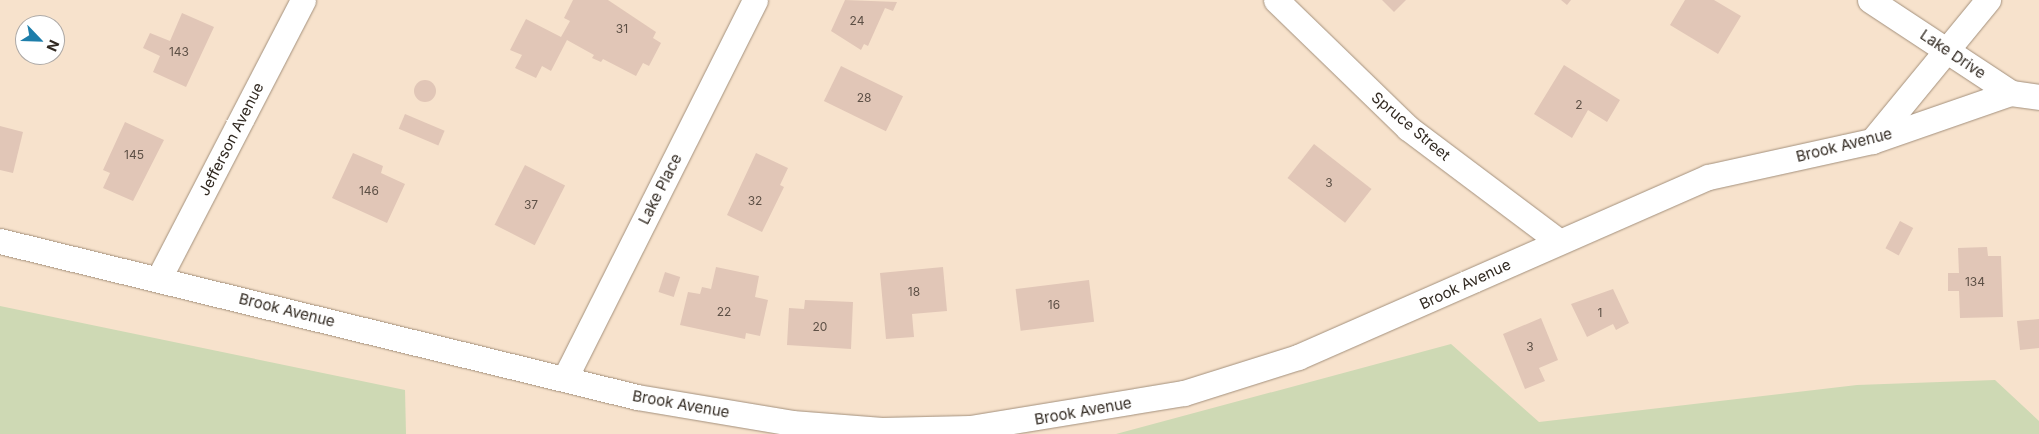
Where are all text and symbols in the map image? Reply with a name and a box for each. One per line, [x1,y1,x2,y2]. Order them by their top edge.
house number: 24 [850,14,864,28]
north arrow [15,15,65,65]
house number: 31 [616,22,628,36]
street label: Lake Drive [1917,26,1989,82]
text: N [43,38,63,54]
house number: 143 [169,45,189,59]
street label: Jefferson Avenue [195,79,267,199]
street label: Spruce Street [1368,88,1454,164]
house number: 28 [857,91,871,105]
house number: 2 [1575,98,1583,112]
street label: Brook Avenue [1794,124,1894,166]
house number: 145 [124,148,144,162]
street label: Lake Place [635,151,685,227]
house number: 3 [1325,176,1333,190]
house number: 146 [359,184,379,198]
house number: 32 [748,194,762,208]
house number: 37 [524,198,538,212]
street label: Brook Avenue [1417,255,1513,313]
house number: 134 [1965,275,1985,289]
house number: 18 [908,285,920,299]
street label: Brook Avenue [237,289,337,331]
house number: 16 [1048,298,1060,312]
house number: 22 [717,305,731,319]
house number: 1 [1598,306,1602,320]
house number: 20 [813,320,827,334]
house number: 3 [1526,340,1534,354]
street label: Brook Avenue [631,387,731,421]
street label: Brook Avenue [1033,394,1133,428]

